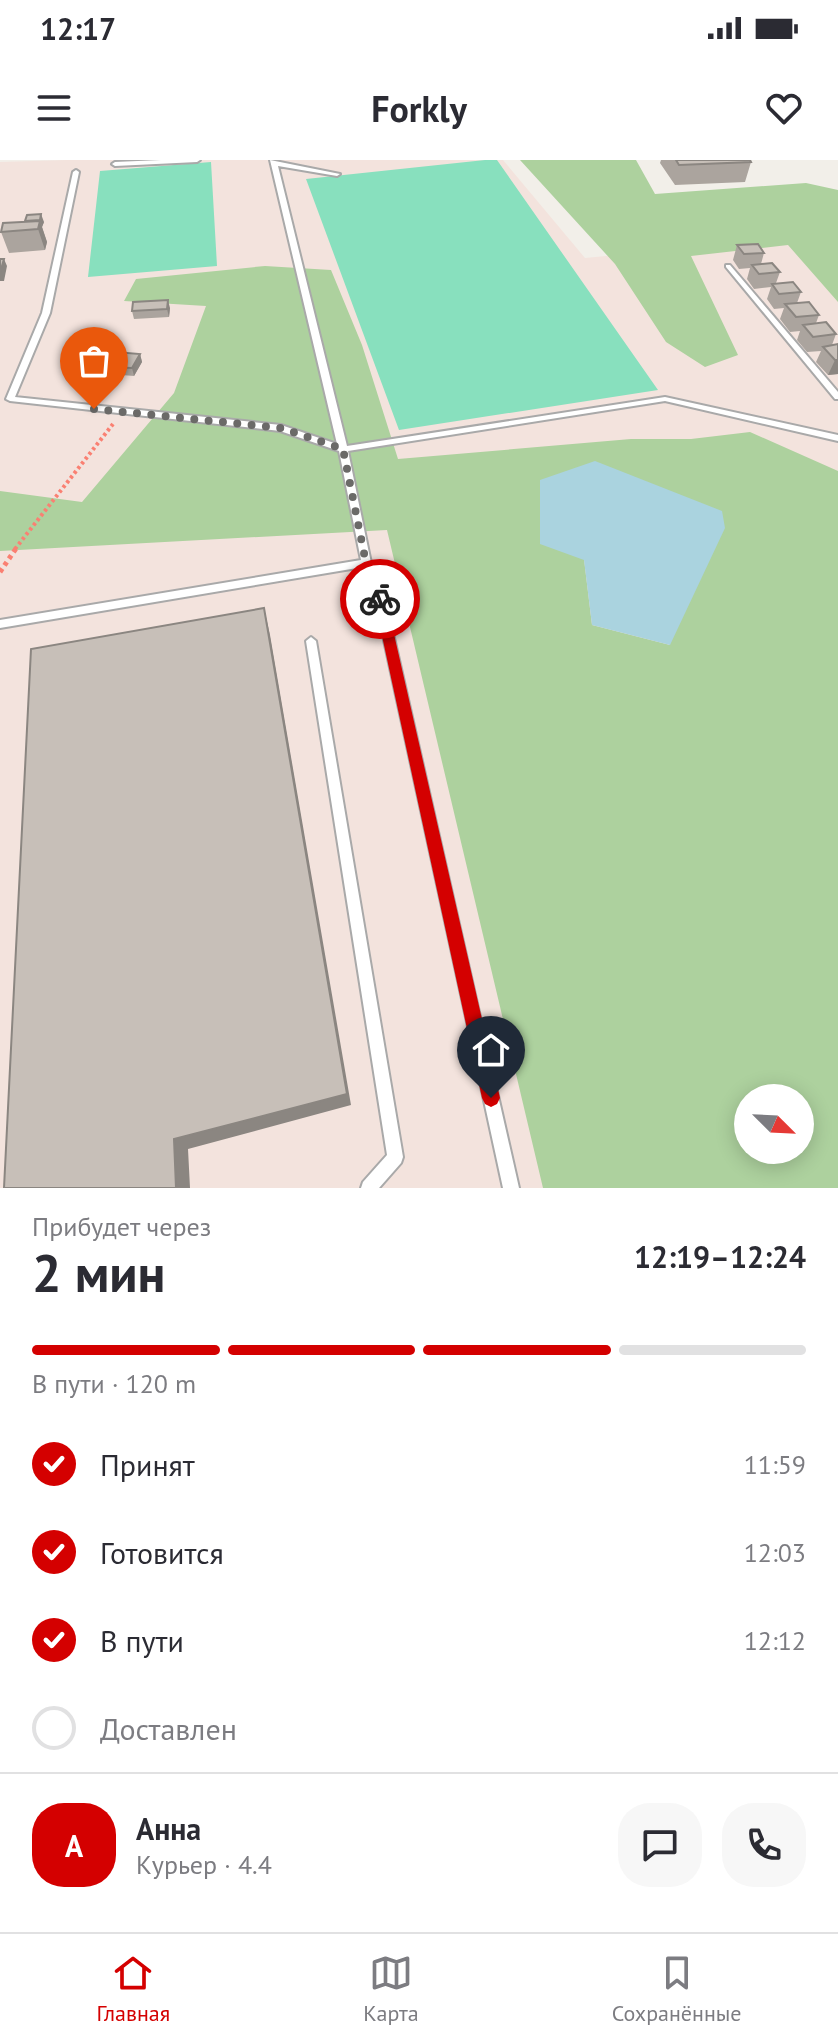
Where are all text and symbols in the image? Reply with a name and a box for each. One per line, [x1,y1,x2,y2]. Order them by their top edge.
text: 12:17 [40,9,116,48]
text: Forkly [371,85,467,132]
icon: menu [32,86,76,130]
icon: heart [762,86,806,130]
pin [60,327,128,409]
icon: bag [72,339,116,383]
courier [340,559,420,639]
icon: bike [358,577,402,621]
pin [457,1016,525,1098]
icon: home [469,1028,513,1072]
north arrow [734,1084,814,1164]
map controls [734,1084,814,1164]
text: Прибудет через [32,1210,211,1243]
text: 12:19–12:24 [634,1237,806,1276]
text: 2 мин [32,1239,166,1306]
text: В пути · 120 m [32,1367,196,1400]
icon: check [32,1442,76,1486]
text: Принят [100,1445,195,1484]
text: 11:59 [744,1448,806,1481]
icon: check [32,1530,76,1574]
text: Готовится [100,1533,224,1572]
text: 12:03 [744,1536,806,1569]
icon: check [32,1618,76,1662]
text: В пути [100,1621,184,1660]
text: 12:12 [744,1624,806,1657]
text: Доставлен [100,1709,237,1748]
button: chat [618,1803,702,1887]
button: phone [722,1803,806,1887]
text: Анна [136,1809,201,1848]
text: А [65,1826,83,1865]
text: Курьер · 4.4 [136,1848,272,1881]
tab: Главная [97,1951,170,2027]
tab: Карта [363,1951,419,2027]
tab: Сохранённые [612,1951,741,2027]

